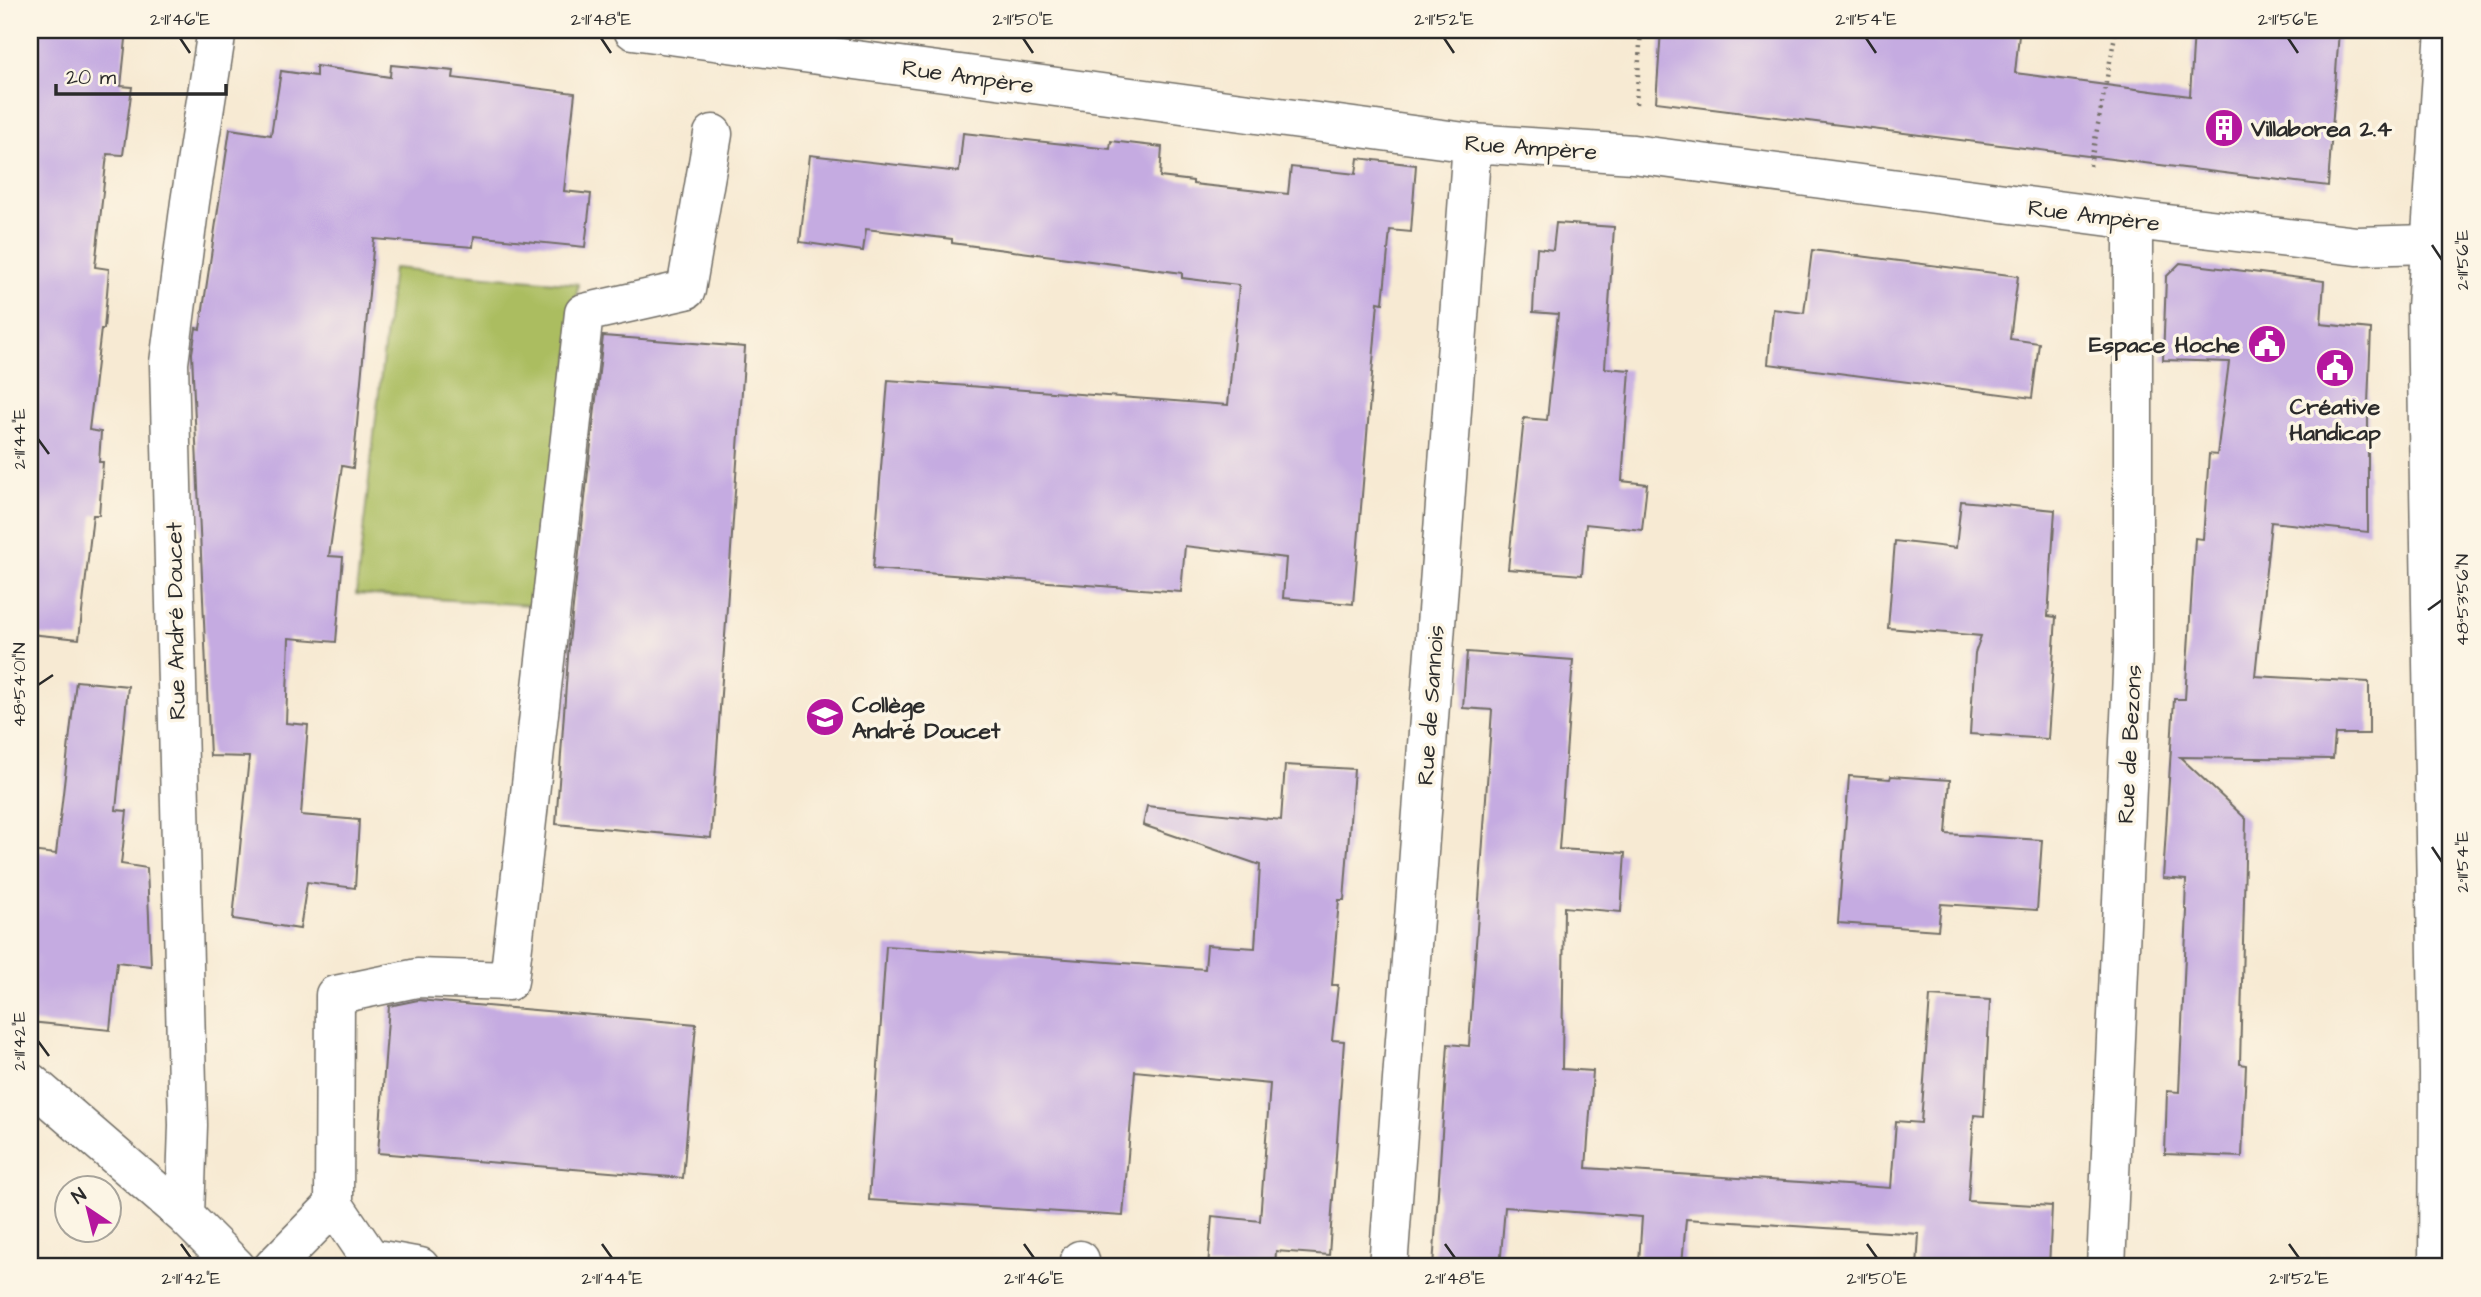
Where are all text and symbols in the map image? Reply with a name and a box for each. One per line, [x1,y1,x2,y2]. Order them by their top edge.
text: 2°11'46"E [150,7,210,32]
text: 2°11'48"E [571,7,632,32]
text: 2°11'50"E [993,7,1054,32]
text: 2°11'52"E [1414,7,1474,32]
text: 2°11'54"E [1835,7,1897,32]
text: 2°11'56"E [2258,7,2319,32]
scale bar [56,52,226,96]
street label: Rue Ampère [900,52,1036,102]
text: 20 m [66,63,117,92]
building icon: Villaborea 2.4 [2203,107,2245,149]
place label: Villaborea 2.4 [2250,113,2392,145]
street label: Rue Ampère [1464,127,1598,169]
street label: Rue Ampère [2026,192,2162,240]
text: 2°11'56"E [2450,229,2475,290]
public building icon: Espace Hoche [2246,323,2288,365]
place label: Espace Hoche [2089,329,2241,361]
public building icon: Créative Handicap [2314,347,2356,389]
place label: Créative Handicap [2289,391,2381,449]
text: 2°11'44"E [7,408,32,470]
street label: Rue André Doucet [158,521,194,720]
text: 48°53'56"N [2450,554,2475,646]
street label: Rue de Sannois [1409,624,1453,786]
text: 48°54'01"N [7,643,32,728]
street label: Rue de Bezons [2110,664,2150,824]
place label: Collège André Doucet [852,689,1001,747]
school or university icon: Collège André Doucet [804,696,846,738]
text: 2°11'54"E [2450,831,2475,893]
text: 2°11'42"E [7,1011,32,1071]
north arrow [52,1174,122,1244]
text: N [66,1182,92,1211]
text: 2°11'42"E [161,1266,221,1291]
text: 2°11'44"E [581,1266,643,1291]
text: 2°11'46"E [1004,1266,1064,1291]
text: 2°11'48"E [1425,1266,1486,1291]
text: 2°11'50"E [1847,1266,1908,1291]
text: 2°11'52"E [2269,1266,2329,1291]

